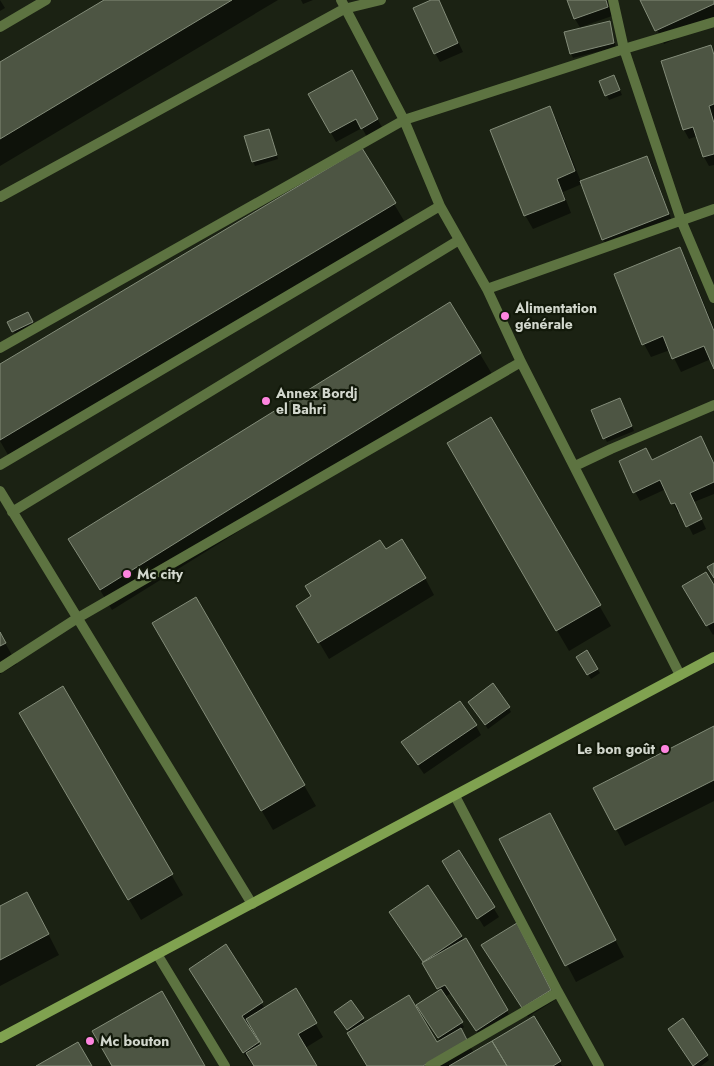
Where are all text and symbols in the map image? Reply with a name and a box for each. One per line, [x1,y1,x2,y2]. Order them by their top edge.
place label: Alimentation générale [514,298,597,334]
marker: Alimentation générale [499,310,511,322]
place label: Annex Bordj el Bahri [275,383,358,419]
marker: Annex Bordj el Bahri [260,395,272,407]
place label: Mc city [137,564,184,584]
marker: Mc city [121,568,133,580]
place label: Le bon goût [577,739,656,759]
marker: Le bon goût [659,743,671,755]
place label: Mc bouton [100,1031,169,1051]
marker: Mc bouton [84,1035,96,1047]

